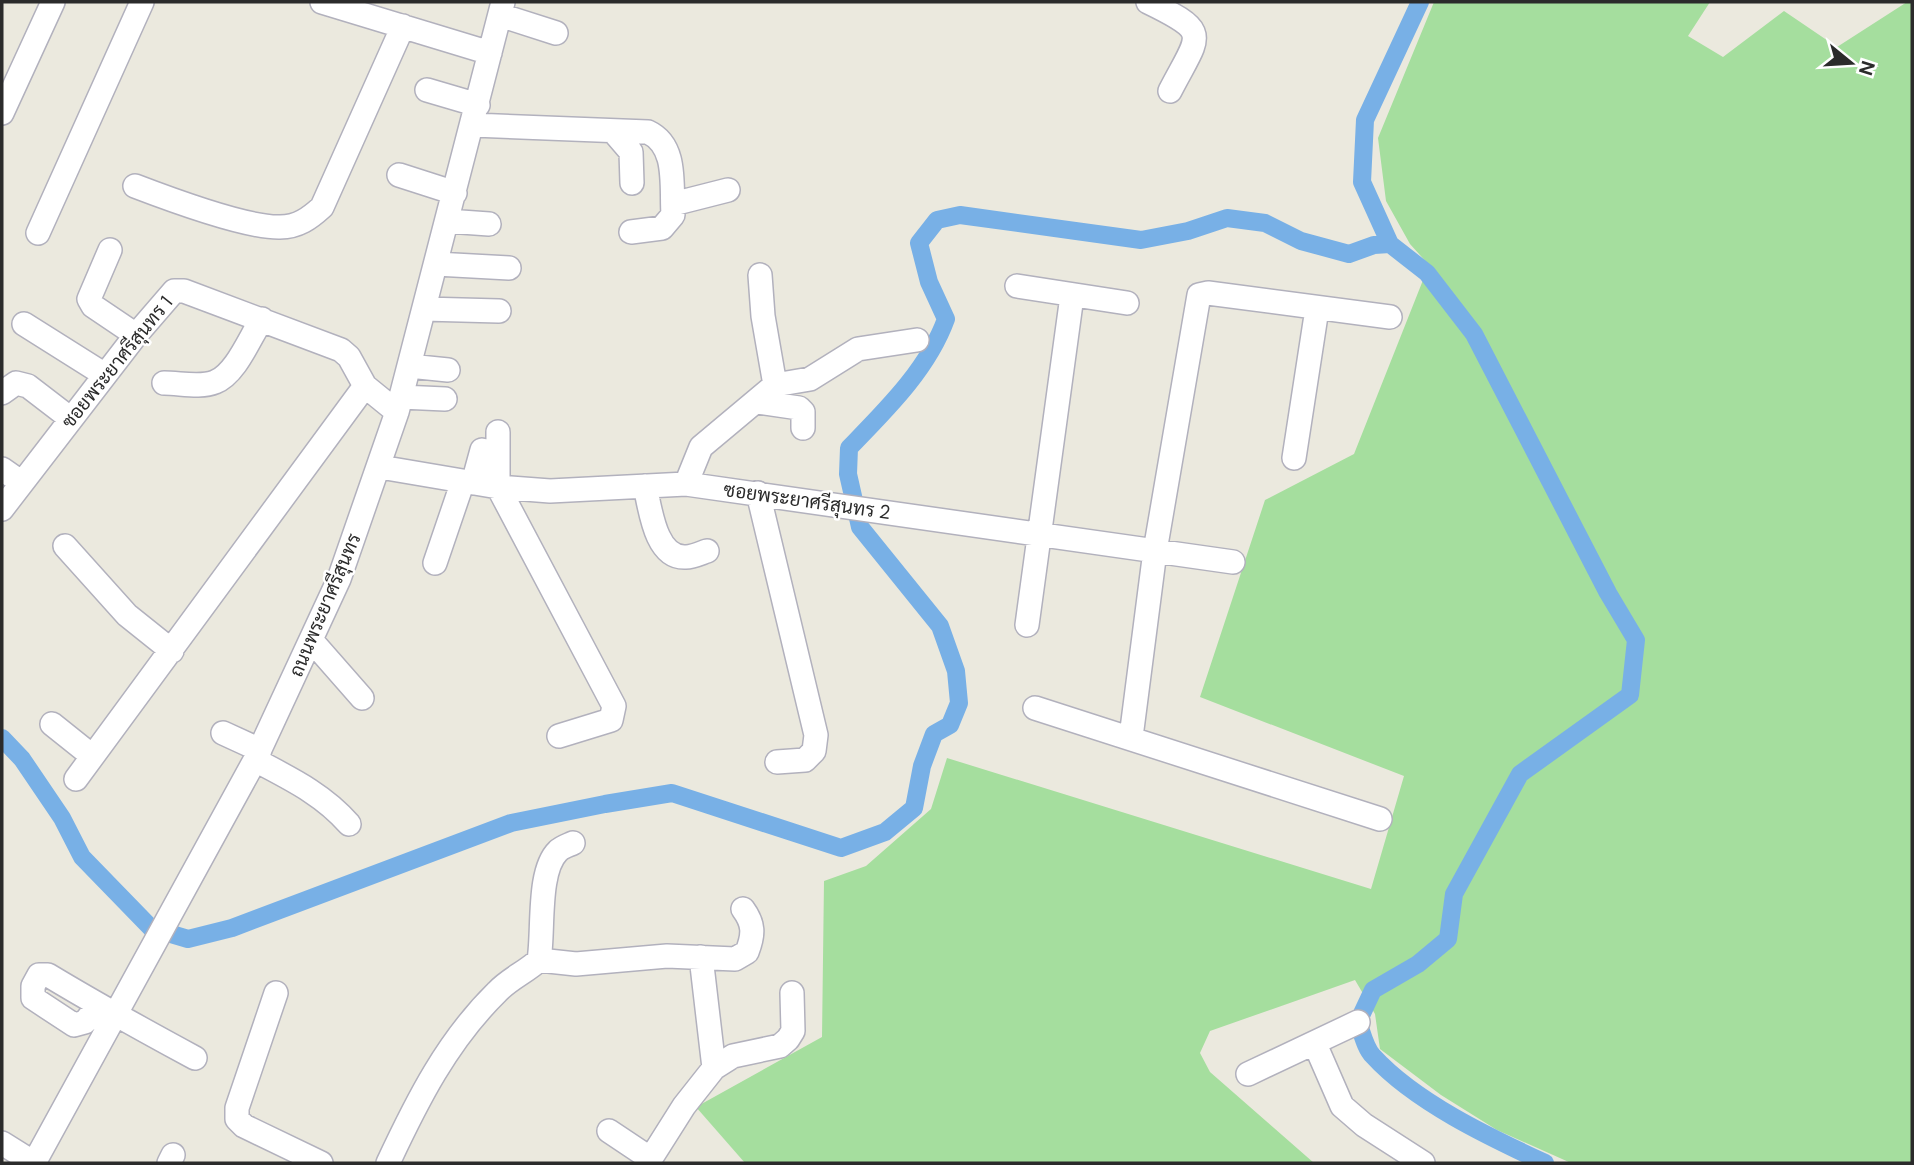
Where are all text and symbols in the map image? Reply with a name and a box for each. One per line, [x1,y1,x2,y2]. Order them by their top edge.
north arrow [1816,28,1886,98]
text: N [1853,58,1881,79]
street label: ซอยพระยาศรีสุนทร 1 [56,291,178,433]
street label: ซอยพระยาศรีสุนทร 2 [722,477,892,525]
street label: ถนนพระยาศรีสุนทร [283,529,367,681]

